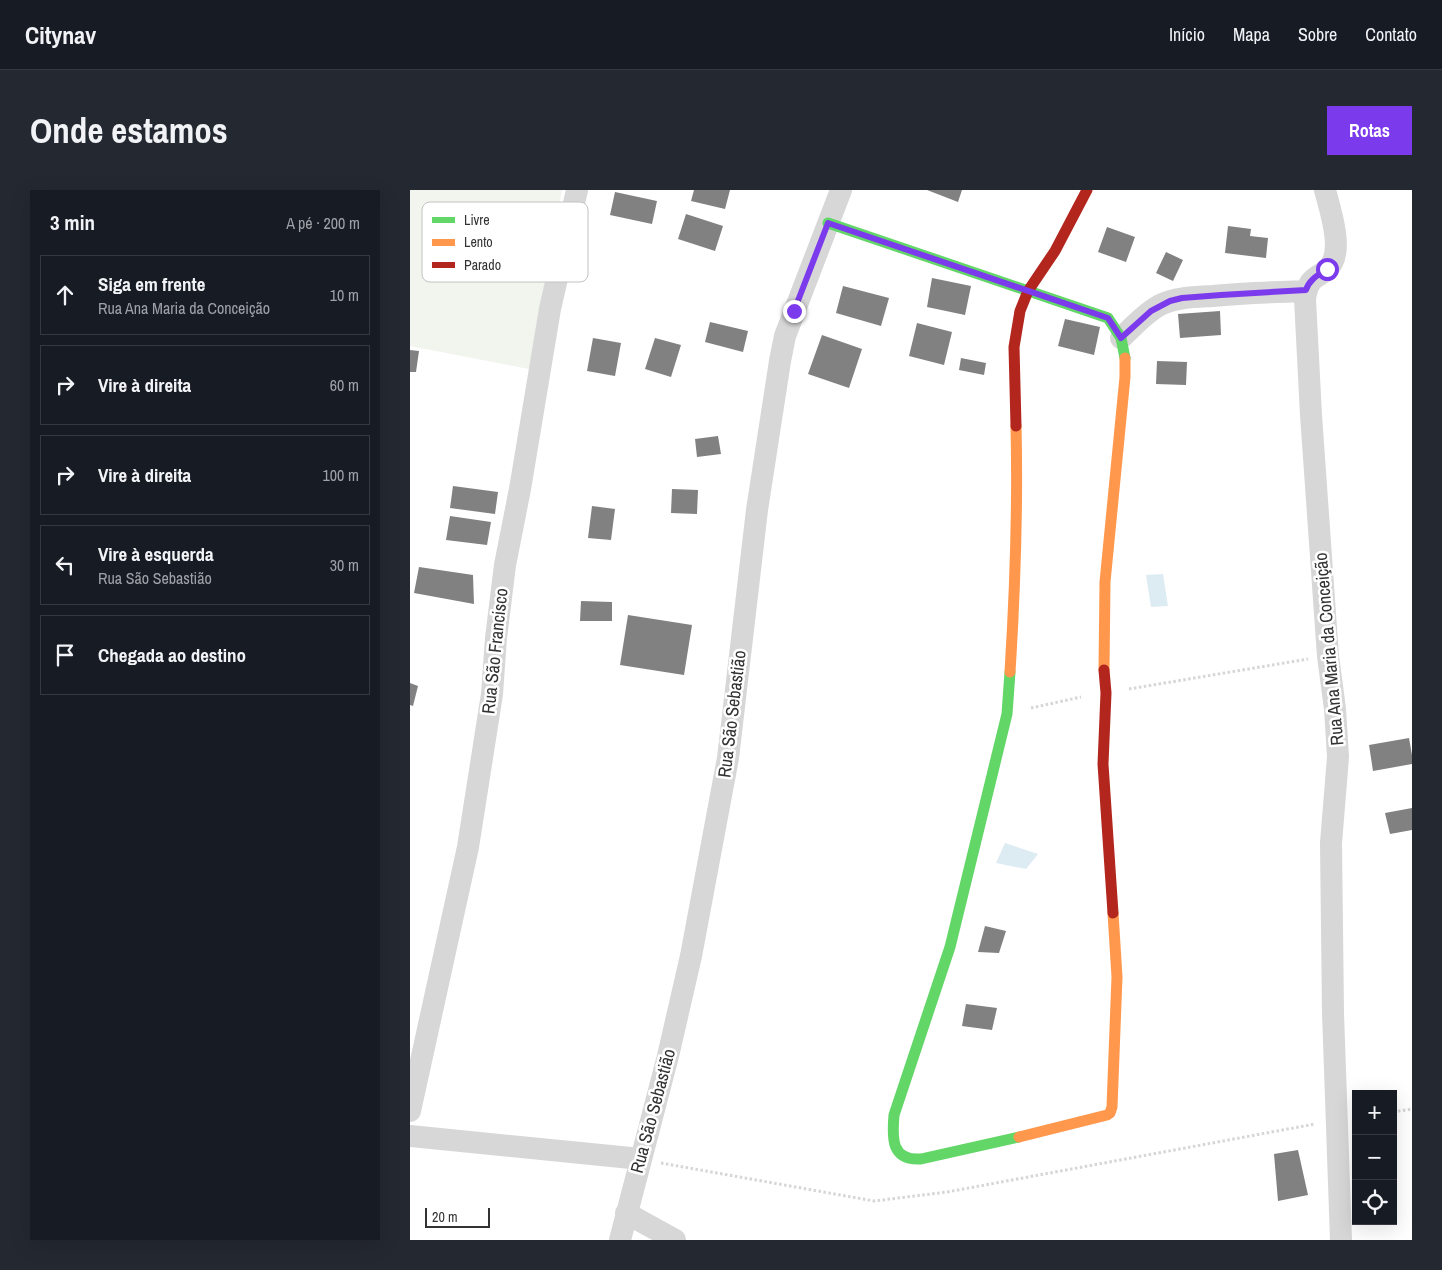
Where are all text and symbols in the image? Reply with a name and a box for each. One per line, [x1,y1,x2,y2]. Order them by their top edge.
text: Citynav [25,19,96,51]
text: Início [1169,22,1205,47]
text: Mapa [1233,22,1270,47]
text: Sobre [1298,22,1337,47]
text: Contato [1365,22,1417,47]
button: Rotas [1327,106,1412,155]
text: Onde estamos [30,107,228,154]
legend [422,202,588,282]
text: 3 min [50,208,95,237]
text: Livre [464,211,490,229]
text: A pé · 200 m [286,212,360,234]
text: Lento [464,233,493,251]
text: Parado [464,256,501,274]
route start [1316,258,1339,281]
text: Siga em frente [98,271,205,297]
icon: ahead [51,281,79,309]
text: 10 m [330,284,359,306]
text: Rua Ana Maria da Conceição [98,297,270,319]
route end [783,300,806,323]
icon: right [51,371,79,399]
text: Vire à direita [98,372,191,398]
text: 60 m [330,374,359,396]
icon: right [51,461,79,489]
text: Vire à direita [98,462,191,488]
text: 100 m [323,464,359,486]
text: Vire à esquerda [98,541,214,567]
icon: left [51,551,79,579]
street label: Rua Ana Maria da Conceição [1308,551,1349,747]
text: 30 m [330,554,359,576]
text: Rua São Sebastião [98,567,212,589]
street label: Rua São Francisco [475,587,514,715]
icon: arrive [51,641,79,669]
text: Chegada ao destino [98,642,246,668]
street label: Rua São Sebastião [711,649,752,779]
street label: Rua São Sebastião [624,1046,681,1176]
map controls [1352,1090,1397,1225]
button: + [1352,1090,1397,1135]
button: − [1352,1135,1397,1180]
button: locate [1352,1180,1397,1225]
scale bar [425,1205,490,1228]
text: 20 m [432,1208,458,1226]

